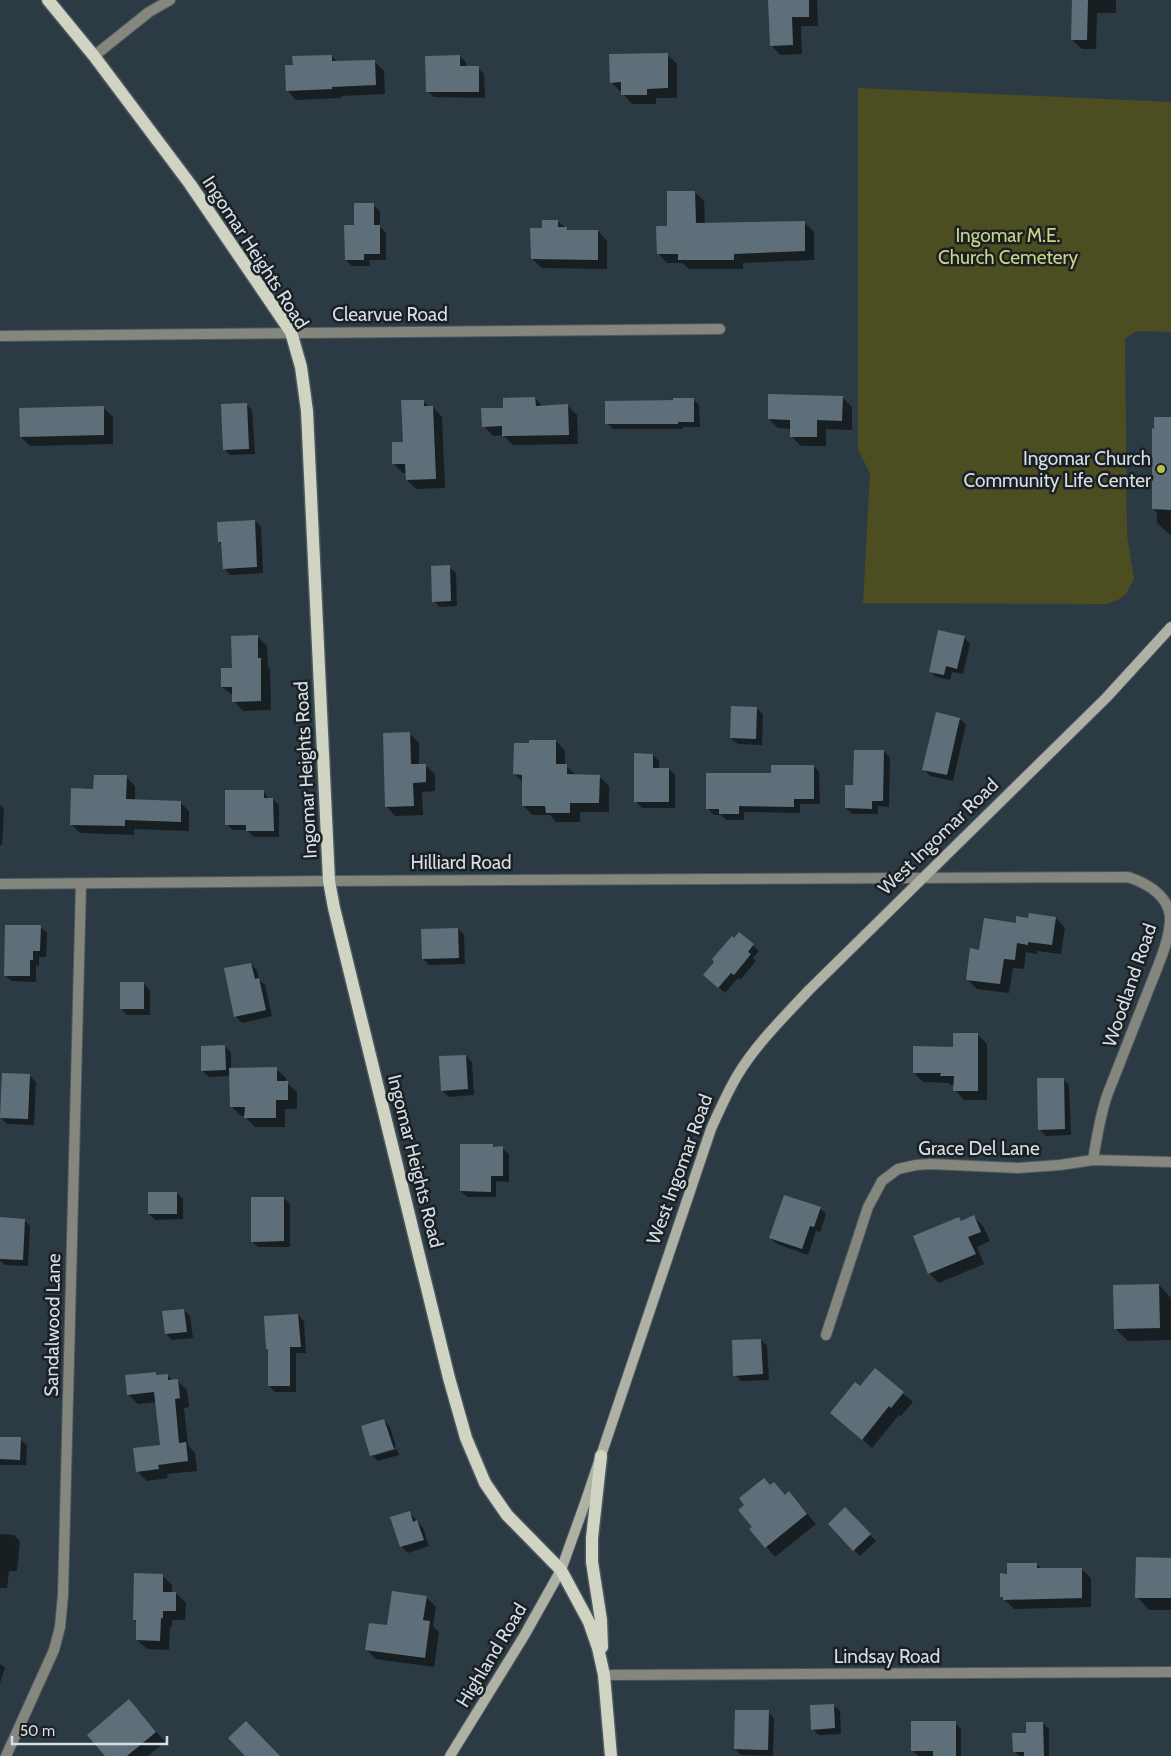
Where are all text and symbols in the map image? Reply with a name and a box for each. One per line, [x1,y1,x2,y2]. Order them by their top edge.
street label: Ingomar Heights Road [198,172,314,333]
park label: Ingomar M.E. Church Cemetery [938,224,1078,269]
street label: Clearvue Road [332,303,448,326]
place label: Ingomar Church Community Life Center [964,447,1151,492]
marker: Ingomar Church Community Life Center [1155,463,1167,475]
street label: Ingomar Heights Road [289,681,322,859]
street label: West Ingomar Road [874,773,1003,900]
street label: Hilliard Road [410,851,512,874]
street label: Woodland Road [1098,920,1161,1050]
street label: Ingomar Heights Road [383,1072,448,1250]
street label: West Ingomar Road [642,1091,717,1247]
street label: Grace Del Lane [918,1137,1040,1160]
street label: Sandalwood Lane [40,1253,65,1397]
street label: Highland Road [451,1599,531,1711]
street label: Lindsay Road [834,1645,940,1668]
scale bar [12,1714,168,1746]
text: 50 m [20,1722,55,1740]

